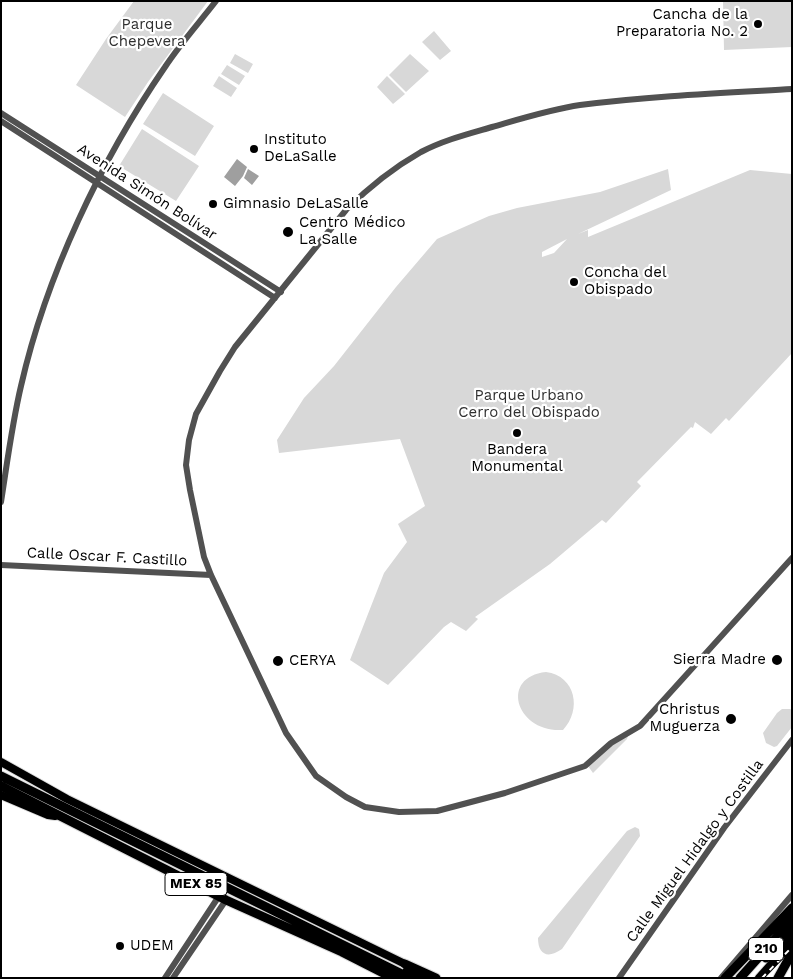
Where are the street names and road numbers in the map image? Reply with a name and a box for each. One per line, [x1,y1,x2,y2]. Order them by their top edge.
street label: Avenida Simón Bolívar [74,140,220,244]
street label: Calle Oscar F. Castillo [26,544,188,570]
street label: Calle Miguel Hidalgo y Costilla [623,756,767,946]
road number: MEX 85 [165,872,227,896]
road number: 210 [748,938,784,961]

